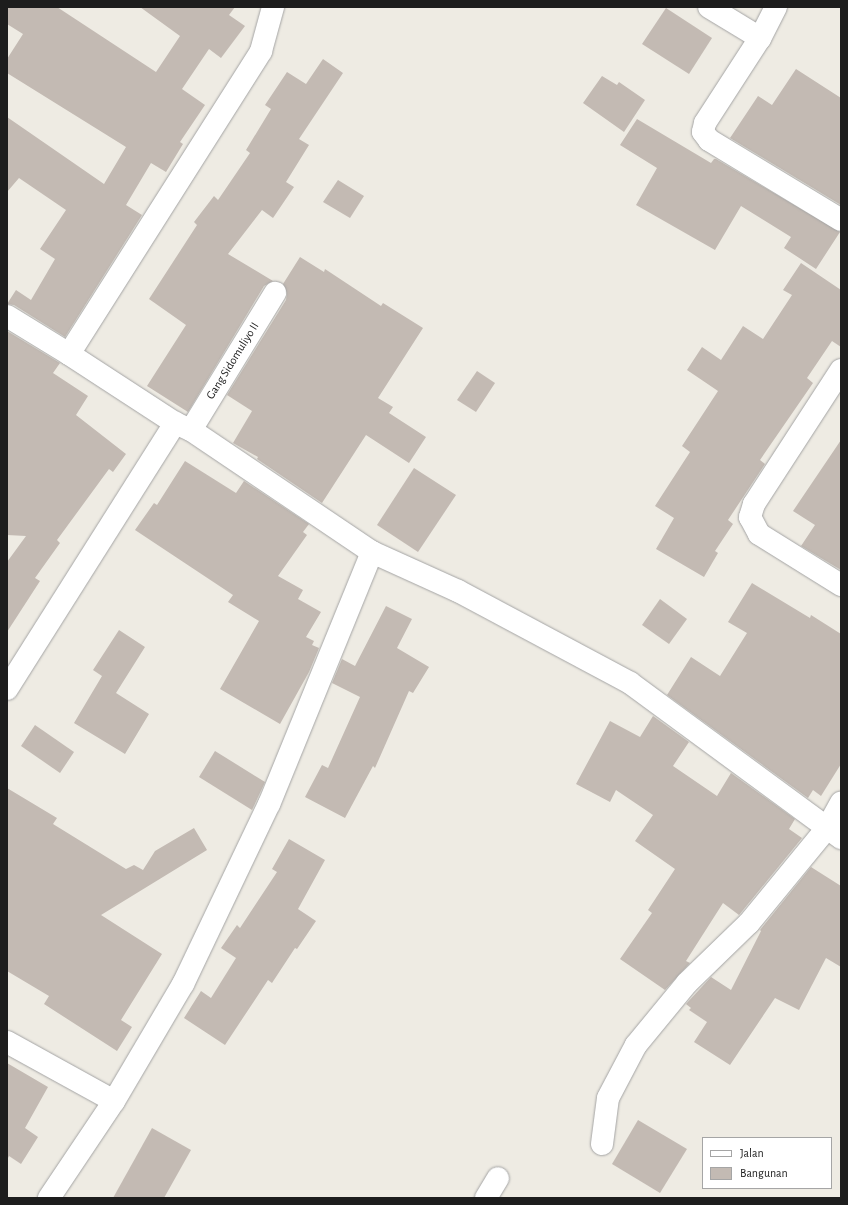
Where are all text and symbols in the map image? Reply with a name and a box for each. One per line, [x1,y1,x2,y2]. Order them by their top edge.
street label: Gang Sidomuliyo II [204,320,262,402]
legend [702,1137,832,1189]
text: Jalan [740,1147,764,1159]
text: Bangunan [740,1167,788,1179]

